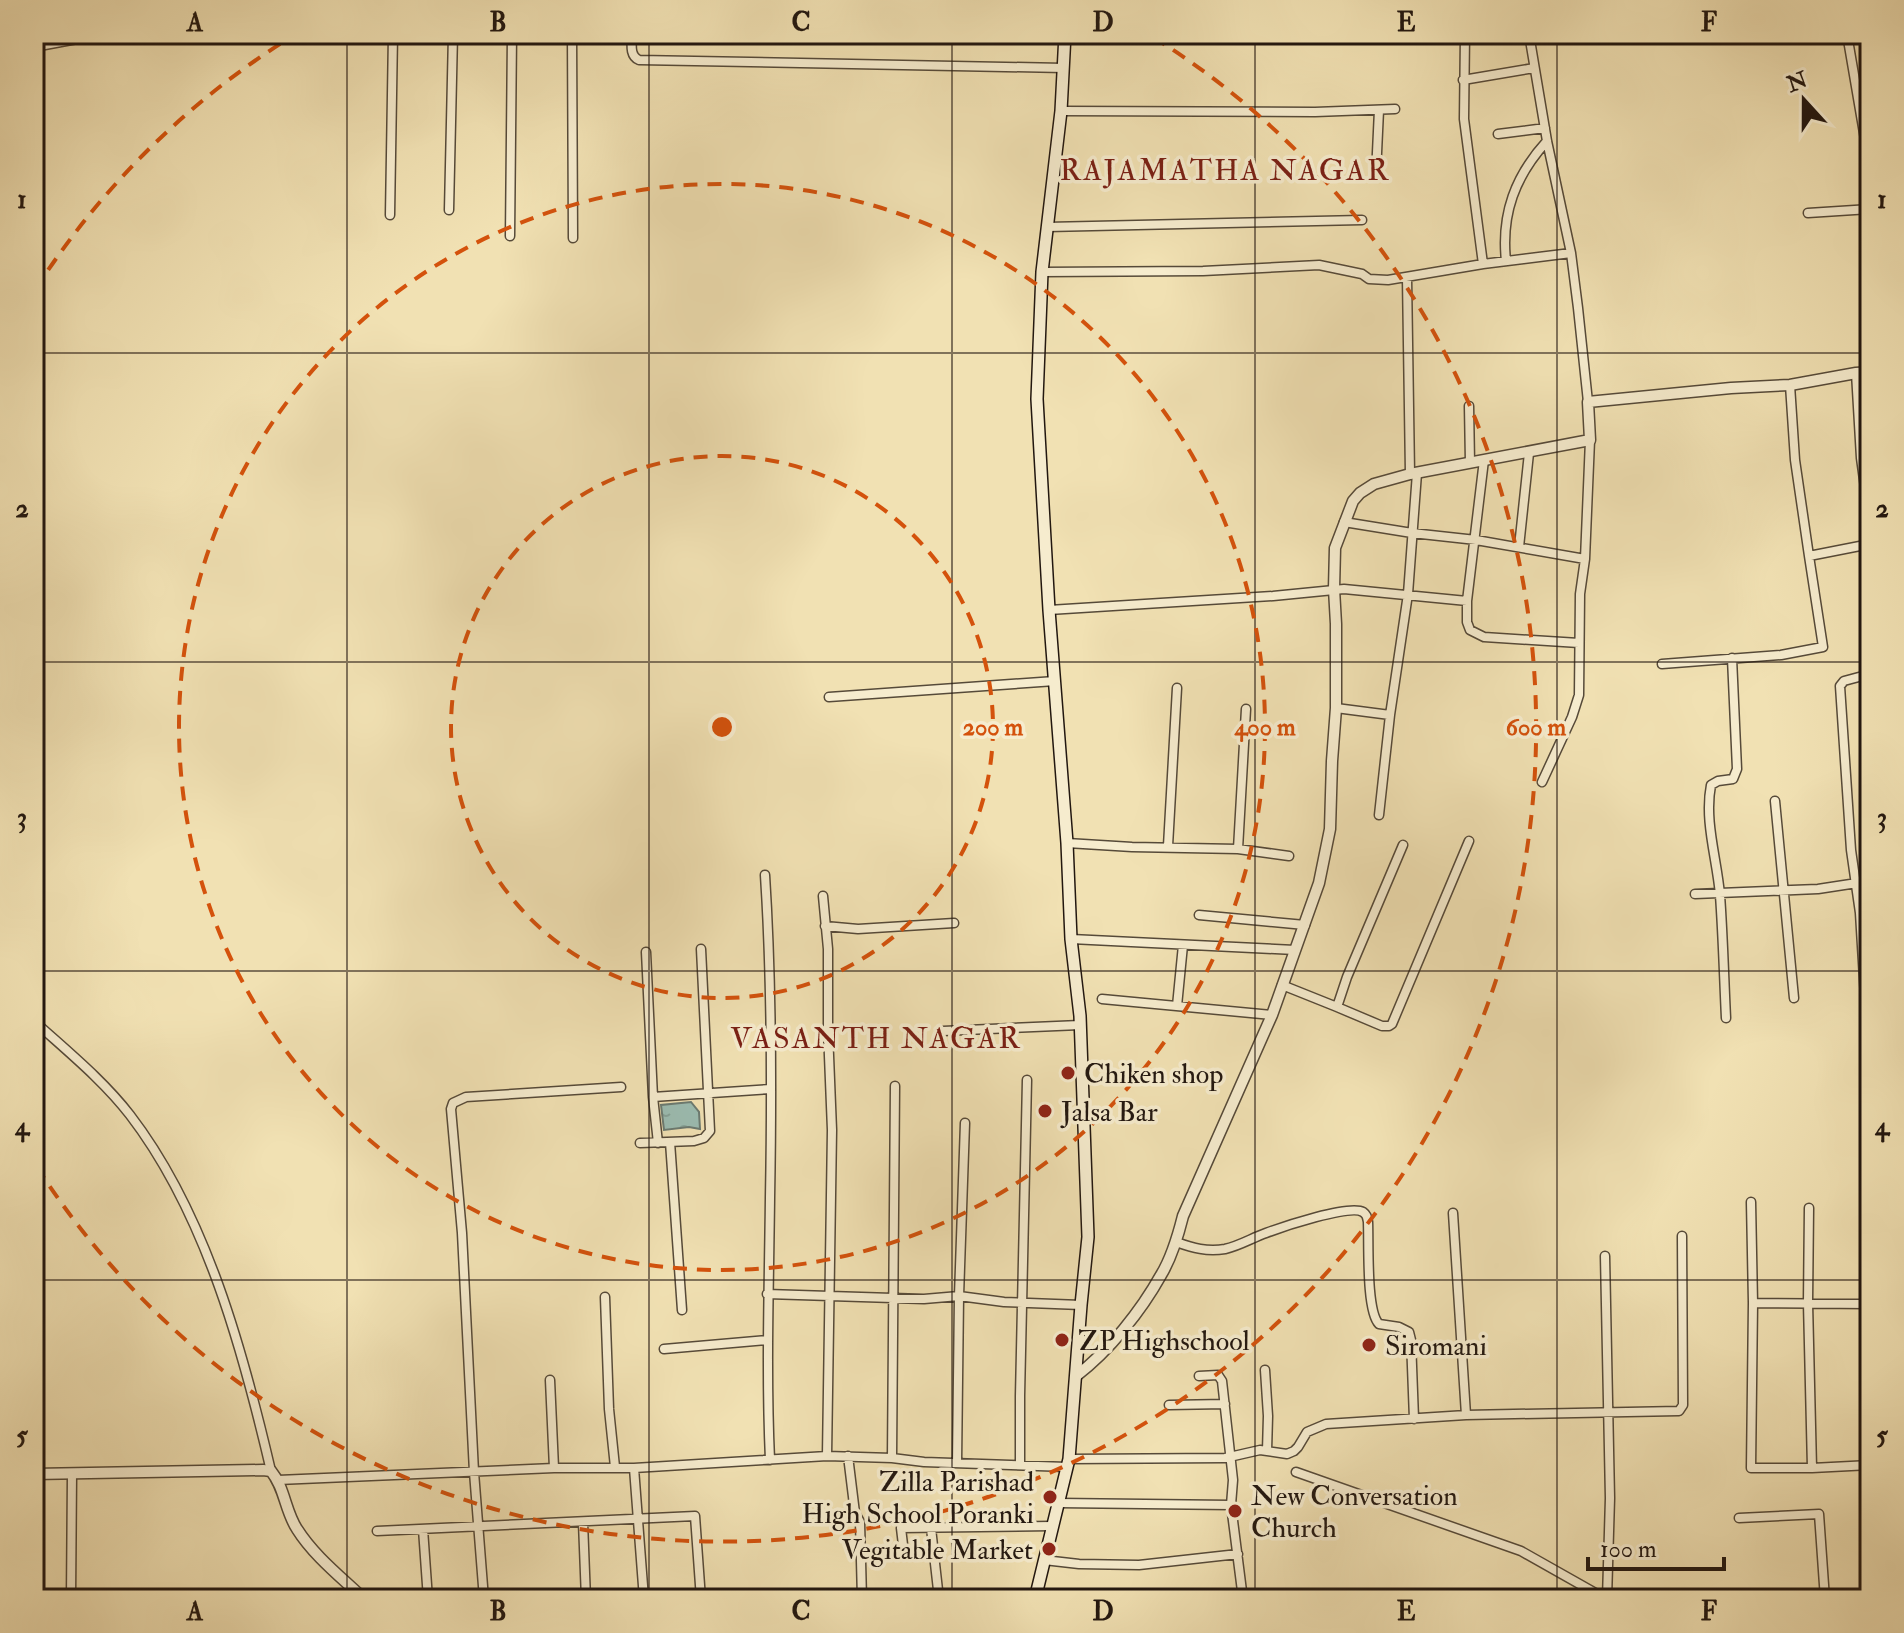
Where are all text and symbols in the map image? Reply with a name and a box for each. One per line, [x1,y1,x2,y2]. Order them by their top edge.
text: A [186,7,204,39]
text: B [489,7,507,39]
text: C [791,7,811,39]
text: D [1092,7,1114,39]
text: E [1397,7,1416,39]
text: F [1701,7,1718,39]
north arrow [1764,60,1844,140]
text: N [1782,66,1812,99]
district label: RAJAMATHA NAGAR [1059,152,1391,189]
text: 1 [17,184,27,216]
text: 1 [1877,184,1887,216]
text: 2 [15,493,29,525]
text: 2 [1875,493,1889,525]
text: 200 m [963,712,1024,743]
text: 400 m [1233,712,1296,743]
text: 600 m [1506,712,1567,743]
centre of rings [708,713,736,741]
text: 3 [17,802,27,834]
text: 3 [1877,802,1887,834]
district label: VASANTH NAGAR [730,1020,1022,1057]
place label: Chiken shop [1084,1057,1223,1092]
marker: Chiken shop [1059,1064,1077,1082]
place label: Jalsa Bar [1060,1095,1158,1130]
marker: Jalsa Bar [1036,1102,1054,1120]
text: 4 [14,1111,31,1143]
text: 4 [1874,1111,1891,1143]
place label: ZP Highschool [1078,1324,1250,1359]
place label: Siromani [1385,1329,1487,1364]
marker: ZP Highschool [1053,1331,1071,1349]
marker: Siromani [1360,1336,1378,1354]
text: 5 [16,1420,28,1452]
text: 5 [1876,1420,1888,1452]
place label: Zilla Parishad High School Poranki [801,1465,1034,1532]
place label: New Conversation Church [1251,1479,1458,1546]
marker: Zilla Parishad High School Poranki [1041,1488,1059,1506]
marker: New Conversation Church [1226,1502,1244,1520]
scale bar [1588,1521,1724,1571]
place label: Vegitable Market [841,1533,1033,1568]
text: 100 m [1600,1534,1657,1565]
marker: Vegitable Market [1040,1540,1058,1558]
text: A [186,1596,204,1628]
text: B [489,1596,507,1628]
text: C [791,1596,811,1628]
text: D [1092,1596,1114,1628]
text: E [1397,1596,1416,1628]
text: F [1701,1596,1718,1628]

